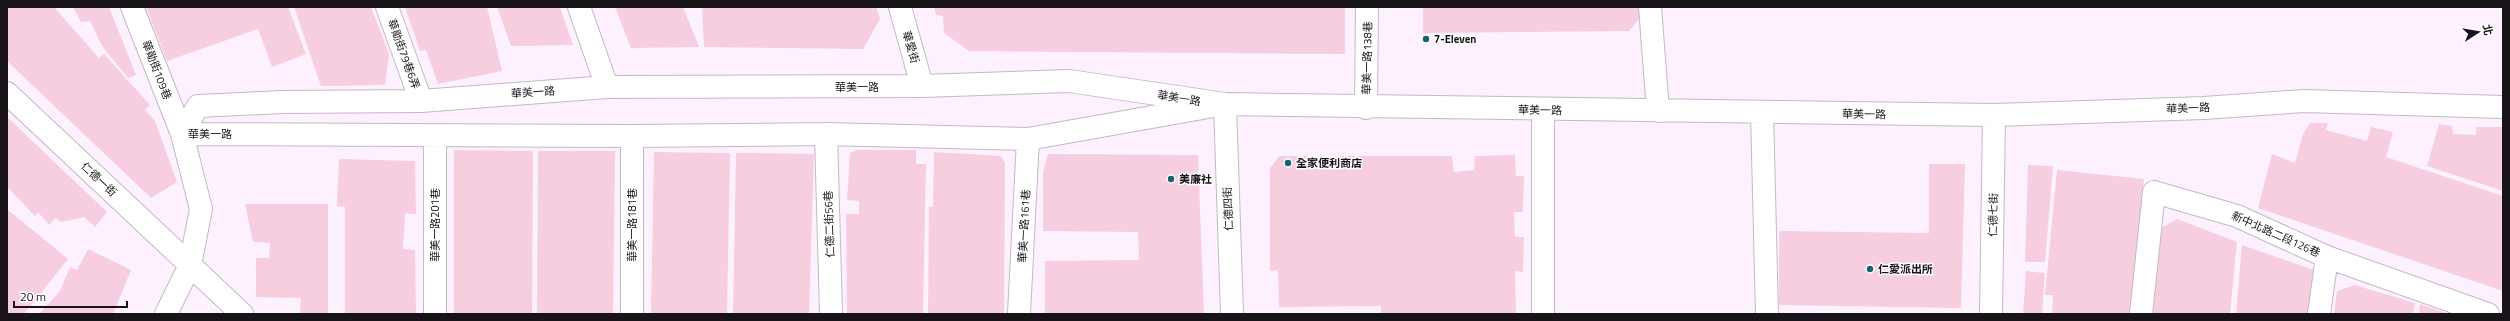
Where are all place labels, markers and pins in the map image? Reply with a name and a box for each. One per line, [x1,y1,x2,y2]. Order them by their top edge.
place label: 7-Eleven [1434,31,1476,47]
marker: 7-Eleven [1421,34,1431,44]
place label: 全家便利商店 [1296,155,1362,171]
marker: 全家便利商店 [1283,158,1293,168]
place label: 美廉社 [1179,171,1212,187]
marker: 美廉社 [1166,174,1176,184]
place label: 仁愛派出所 [1878,261,1933,277]
marker: 仁愛派出所 [1865,264,1875,274]

